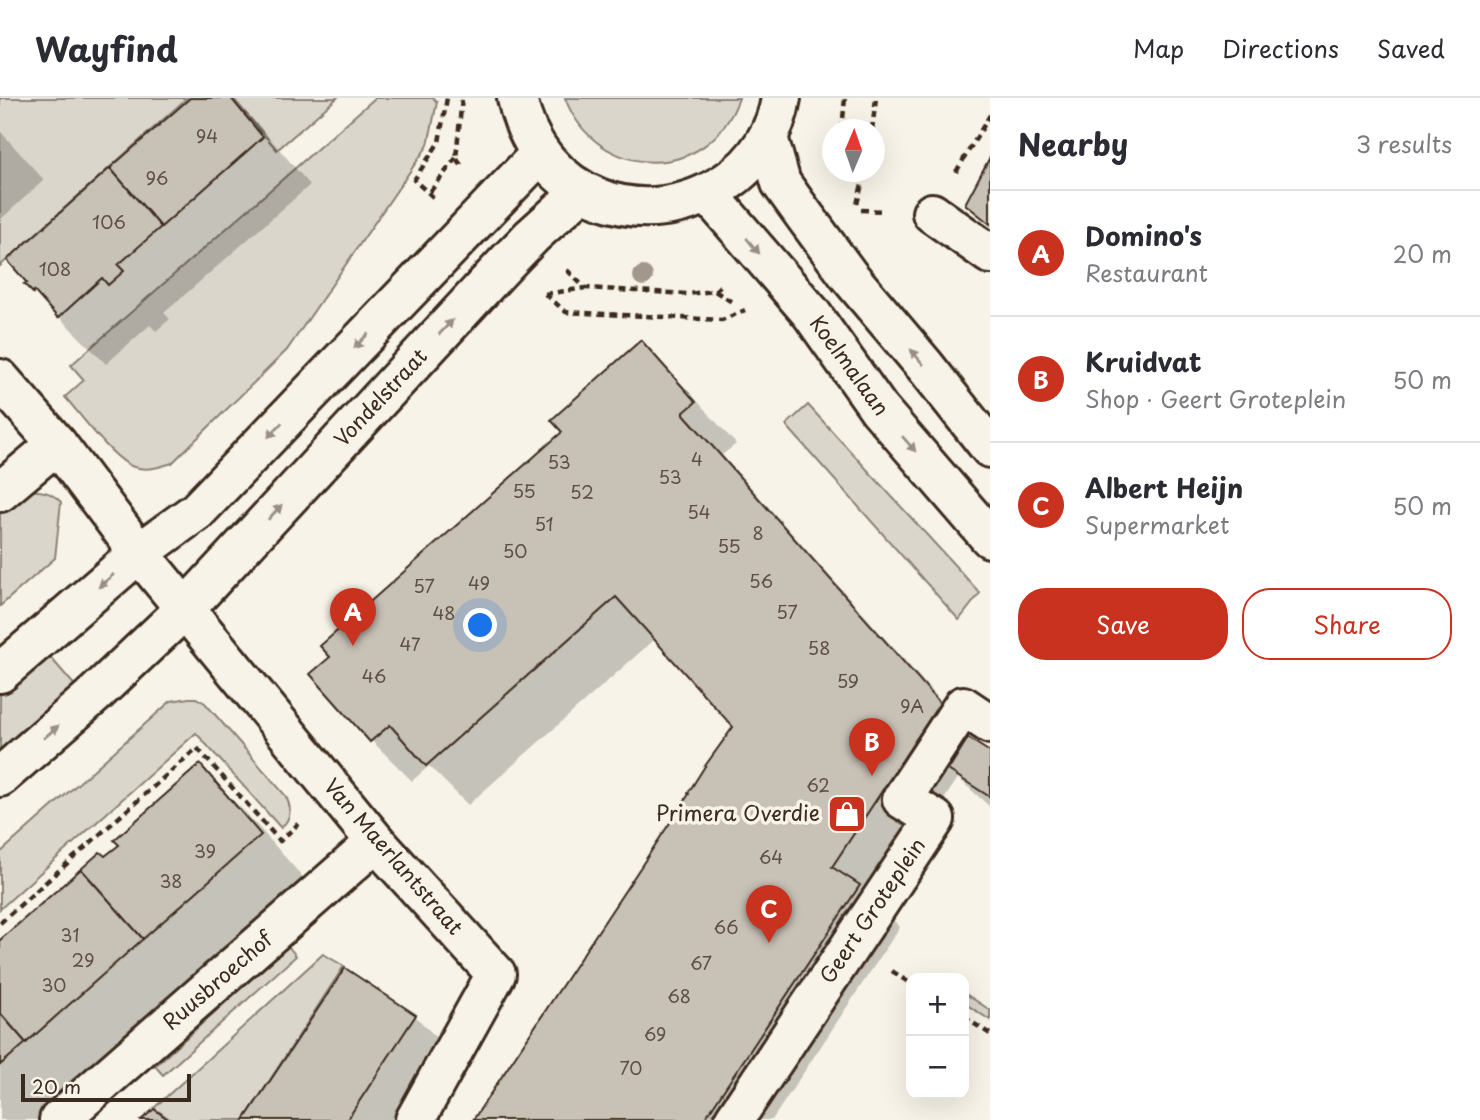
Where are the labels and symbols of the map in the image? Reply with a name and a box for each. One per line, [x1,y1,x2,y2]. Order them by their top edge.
north arrow [822,119,885,182]
house number: 94 [196,122,218,149]
house number: 96 [146,164,168,191]
house number: 106 [92,208,126,235]
one-way arrow [745,238,760,255]
house number: 108 [39,255,71,282]
street label: Koelmalaan [803,308,898,422]
one-way arrow [438,318,454,336]
one-way arrow [353,332,369,349]
street label: Vondelstraat [325,340,434,453]
one-way arrow [910,348,925,365]
one-way arrow [267,421,284,438]
one-way arrow [901,435,917,453]
house number: 4 [691,445,703,472]
house number: 53 [547,448,571,475]
house number: 53 [658,463,682,490]
house number: 55 [512,477,536,504]
house number: 52 [570,478,594,505]
house number: 54 [687,498,711,525]
one-way arrow [266,504,282,521]
house number: 51 [534,510,554,537]
house number: 8 [752,519,764,546]
house number: 55 [717,532,741,559]
house number: 50 [503,537,527,564]
house number: 56 [749,567,773,594]
house number: 49 [468,569,490,596]
house number: 57 [413,572,435,599]
one-way arrow [98,573,115,588]
pin: A [330,588,376,646]
house number: 57 [776,598,798,625]
house number: 48 [432,599,456,626]
your location [463,608,497,642]
house number: 47 [399,630,421,657]
house number: 58 [808,634,830,661]
house number: 46 [362,662,386,689]
house number: 59 [837,667,859,694]
house number: 9A [900,692,924,719]
pin: B [849,718,895,776]
one-way arrow [43,725,60,740]
street label: Van Maerlantstraat [317,770,472,941]
house number: 62 [806,771,830,798]
shop icon: Primera Overdie [826,793,868,835]
place label: Primera Overdie [656,796,820,828]
street label: Geert Groteplein [811,831,932,989]
house number: 39 [194,837,216,864]
house number: 64 [759,843,783,870]
house number: 38 [159,867,183,894]
pin: C [746,885,792,943]
house number: 66 [714,913,738,940]
house number: 31 [61,921,79,948]
street label: Ruusbroechof [155,921,280,1036]
house number: 29 [72,946,94,973]
house number: 67 [690,949,712,976]
house number: 30 [41,971,67,998]
house number: 68 [667,982,691,1009]
house number: 69 [644,1020,666,1047]
house number: 70 [620,1054,642,1081]
scale bar [21,1071,191,1103]

